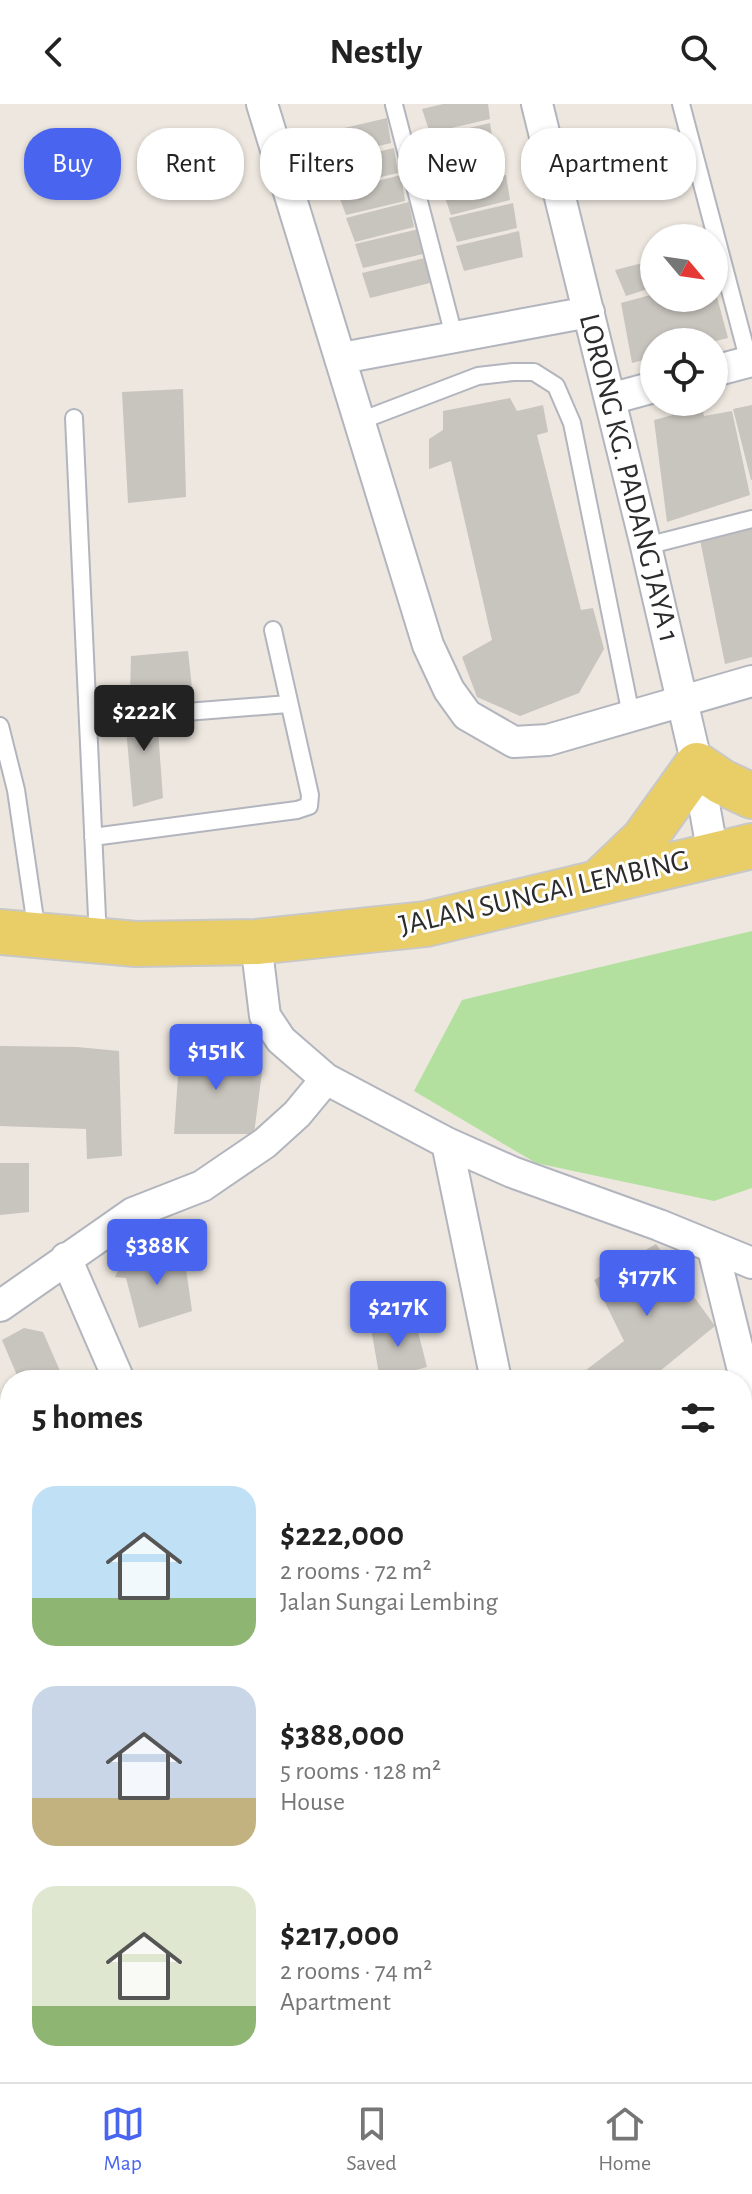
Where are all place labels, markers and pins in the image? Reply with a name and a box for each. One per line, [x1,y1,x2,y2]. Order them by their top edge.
pin: $222K [88,685,200,753]
pin: $151K [160,1024,272,1092]
pin: $388K [101,1219,213,1287]
pin: $177K [591,1250,703,1318]
pin: $217K [342,1281,454,1349]

